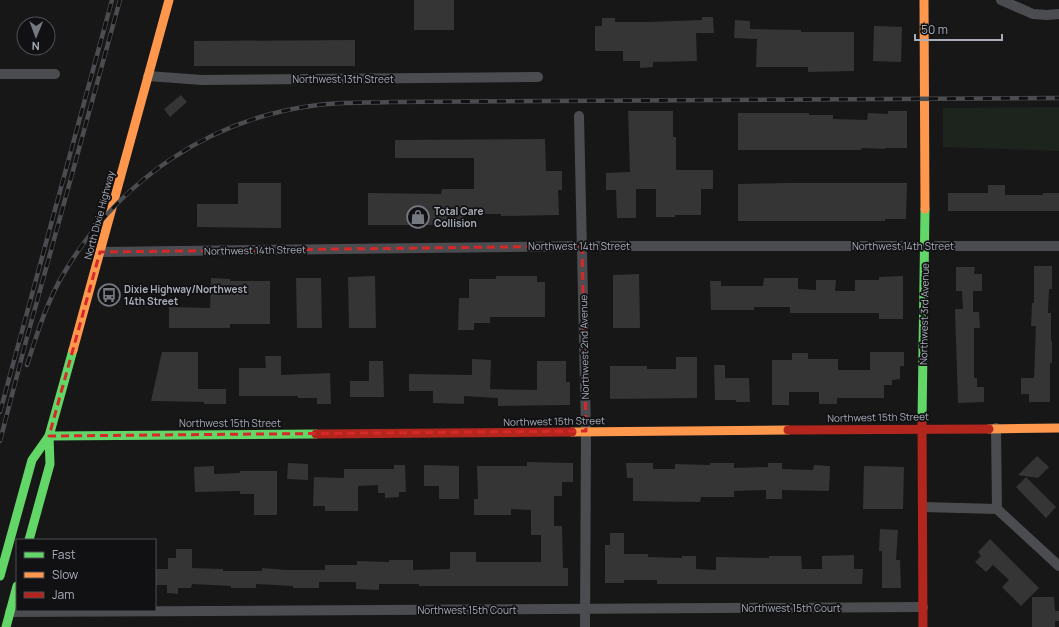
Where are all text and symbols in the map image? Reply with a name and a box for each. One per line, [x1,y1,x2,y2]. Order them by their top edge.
north arrow [16,16,56,56]
scale bar [915,16,1002,42]
text: 50 m [921,21,948,38]
text: N [32,39,40,54]
street label: Northwest 13th Street [292,72,394,86]
street label: North Dixie Highway [80,168,118,261]
shop icon: Total Care Collision [405,204,431,230]
place label: Total Care Collision [434,204,483,230]
street label: Northwest 14th Street [528,239,630,253]
street label: Northwest 14th Street [852,239,954,253]
street label: Northwest 14th Street [204,242,306,258]
street label: Northwest 3rd Avenue [916,263,932,365]
bus stop icon: Dixie Highway/Northwest 14th Street [96,282,122,308]
place label: Dixie Highway/Northwest 14th Street [124,282,247,308]
street label: Northwest 2nd Avenue [576,294,592,399]
street label: Northwest 15th Street [827,409,929,425]
street label: Northwest 15th Street [503,413,605,429]
street label: Northwest 15th Street [179,416,281,430]
legend [16,539,156,611]
text: Fast [52,546,76,563]
text: Slow [52,566,78,583]
text: Jam [52,586,74,603]
street label: Northwest 15th Court [741,601,841,615]
street label: Northwest 15th Court [417,603,517,617]

